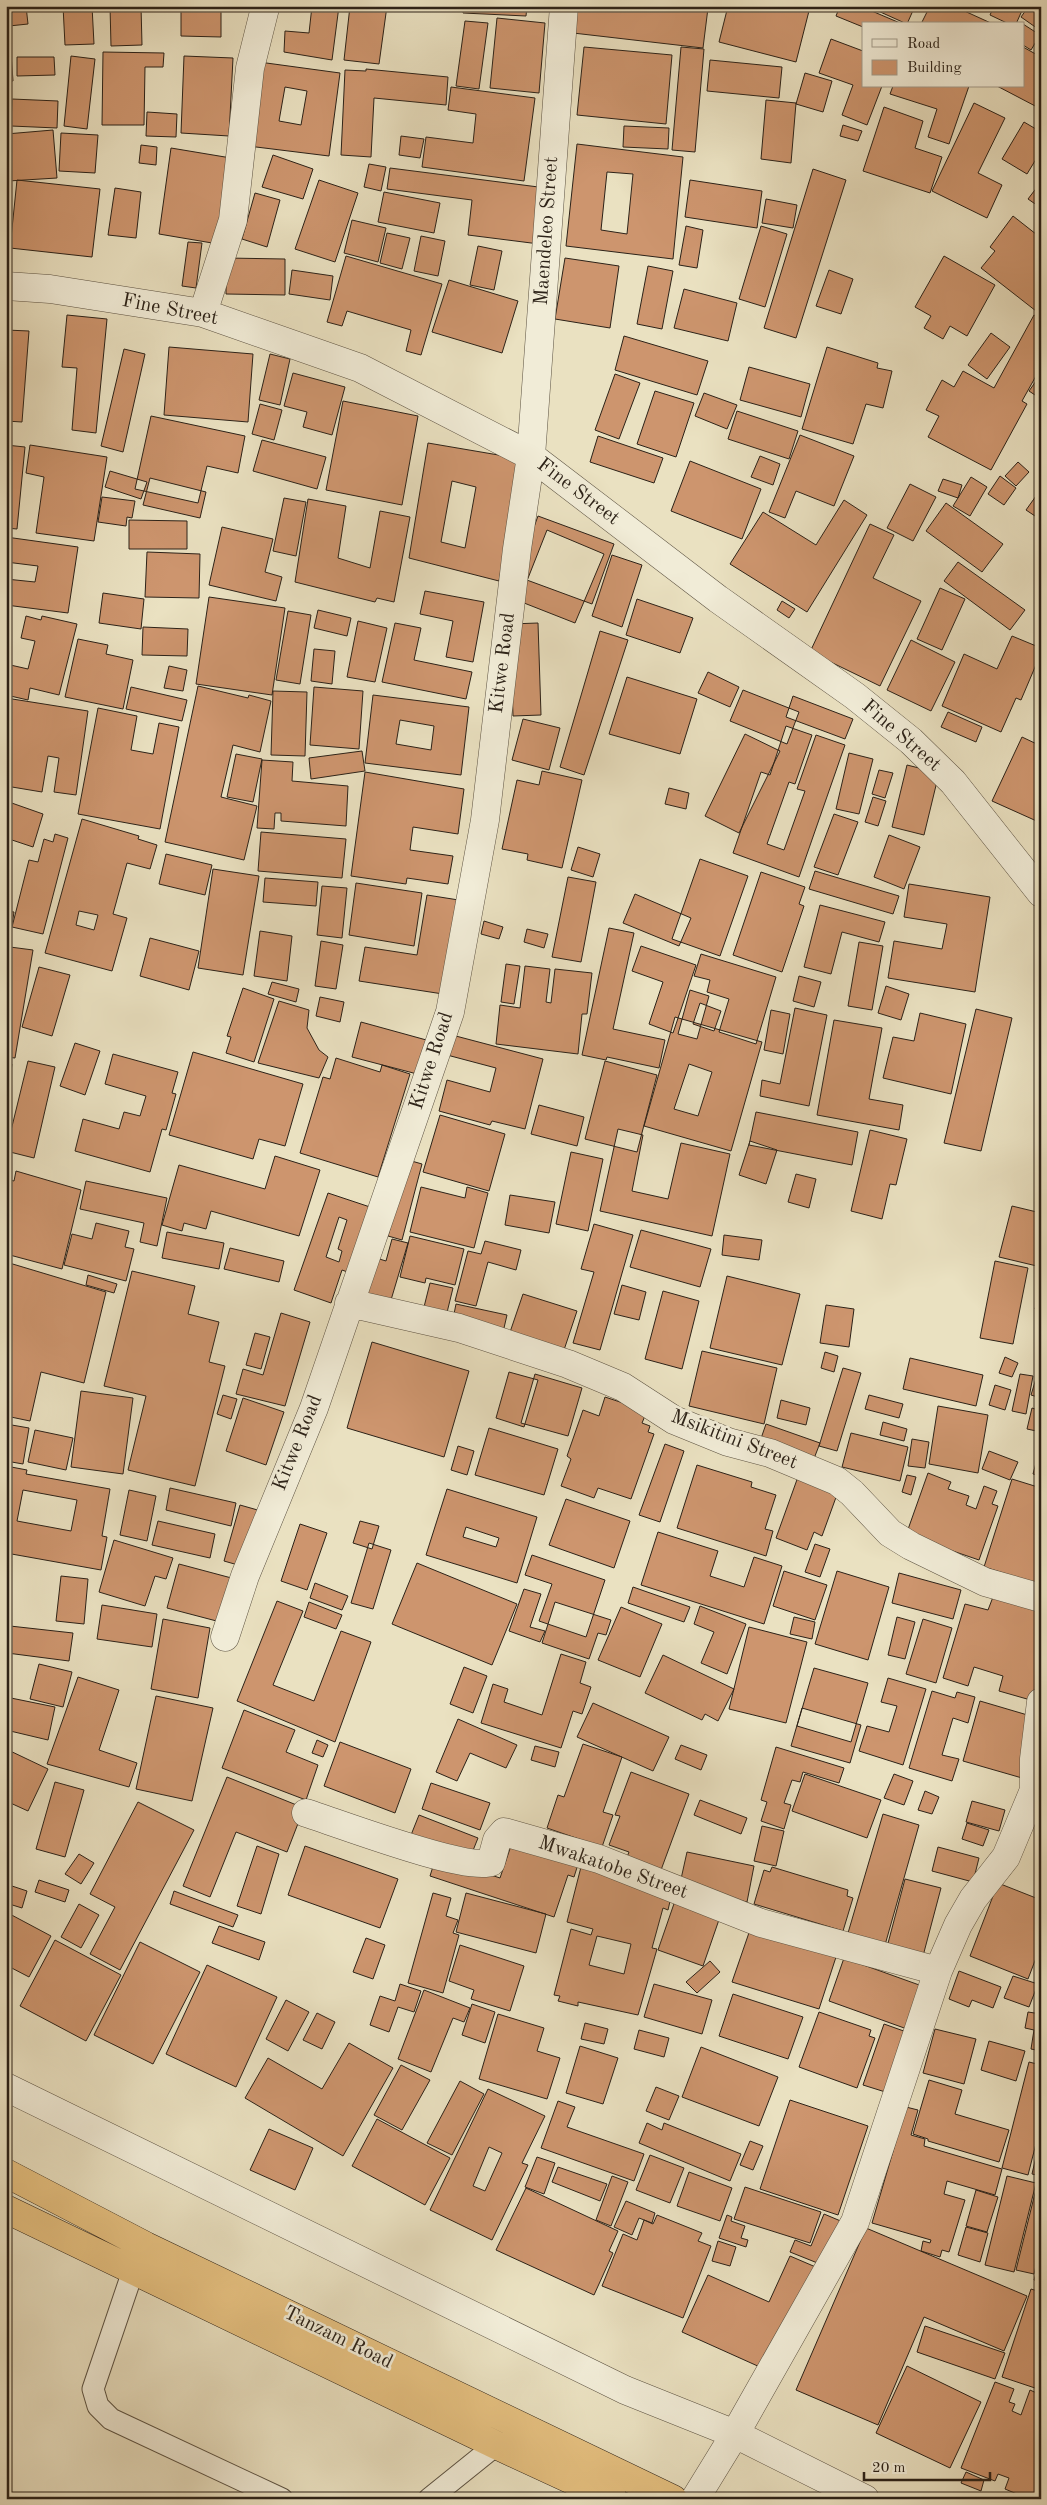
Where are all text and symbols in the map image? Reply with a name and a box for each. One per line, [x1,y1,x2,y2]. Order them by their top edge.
legend [862,22,1024,88]
text: Road [907,37,941,52]
text: Building [907,61,962,76]
street label: Maendeleo Street [532,156,562,306]
street label: Fine Street [120,291,220,329]
street label: Fine Street [533,455,623,529]
street label: Kitwe Road [487,611,519,715]
street label: Fine Street [858,696,944,776]
street label: Kitwe Road [407,1010,457,1112]
street label: Kitwe Road [270,1392,326,1494]
street label: Msikitini Street [668,1407,800,1473]
street label: Mwakatobe Street [536,1833,690,1903]
street label: Tanzam Road [280,2303,396,2373]
scale bar [864,2450,991,2482]
text: 20 m [872,2461,906,2476]

